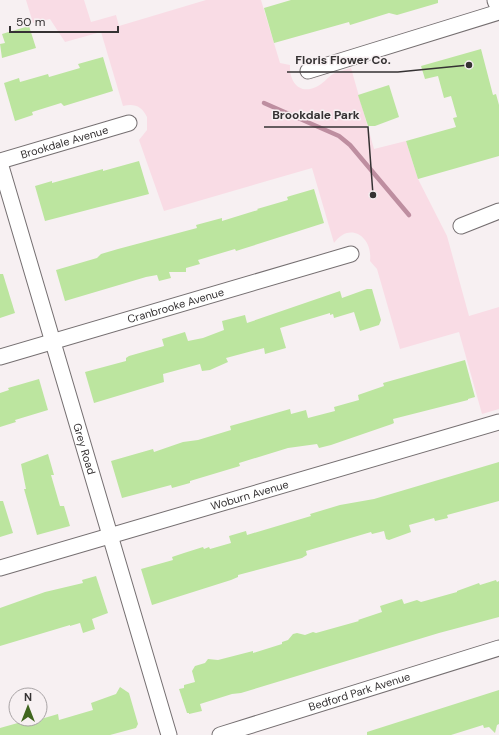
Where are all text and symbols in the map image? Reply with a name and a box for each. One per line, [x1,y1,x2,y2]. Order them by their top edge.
scale bar [10,8,118,34]
text: 50 m [16,14,45,30]
callout: Floris Flower Co. [287,48,398,72]
text: Floris Flower Co. [295,52,391,68]
callout: Brookdale Park [264,103,368,127]
text: Brookdale Park [272,107,360,123]
street label: Brookdale Avenue [19,123,110,162]
street label: Cranbrooke Avenue [126,285,225,326]
street label: Grey Road [70,421,99,476]
street label: Woburn Avenue [209,477,290,513]
street label: Bedford Park Avenue [307,669,412,714]
north arrow [8,687,48,727]
text: N [24,690,32,704]

